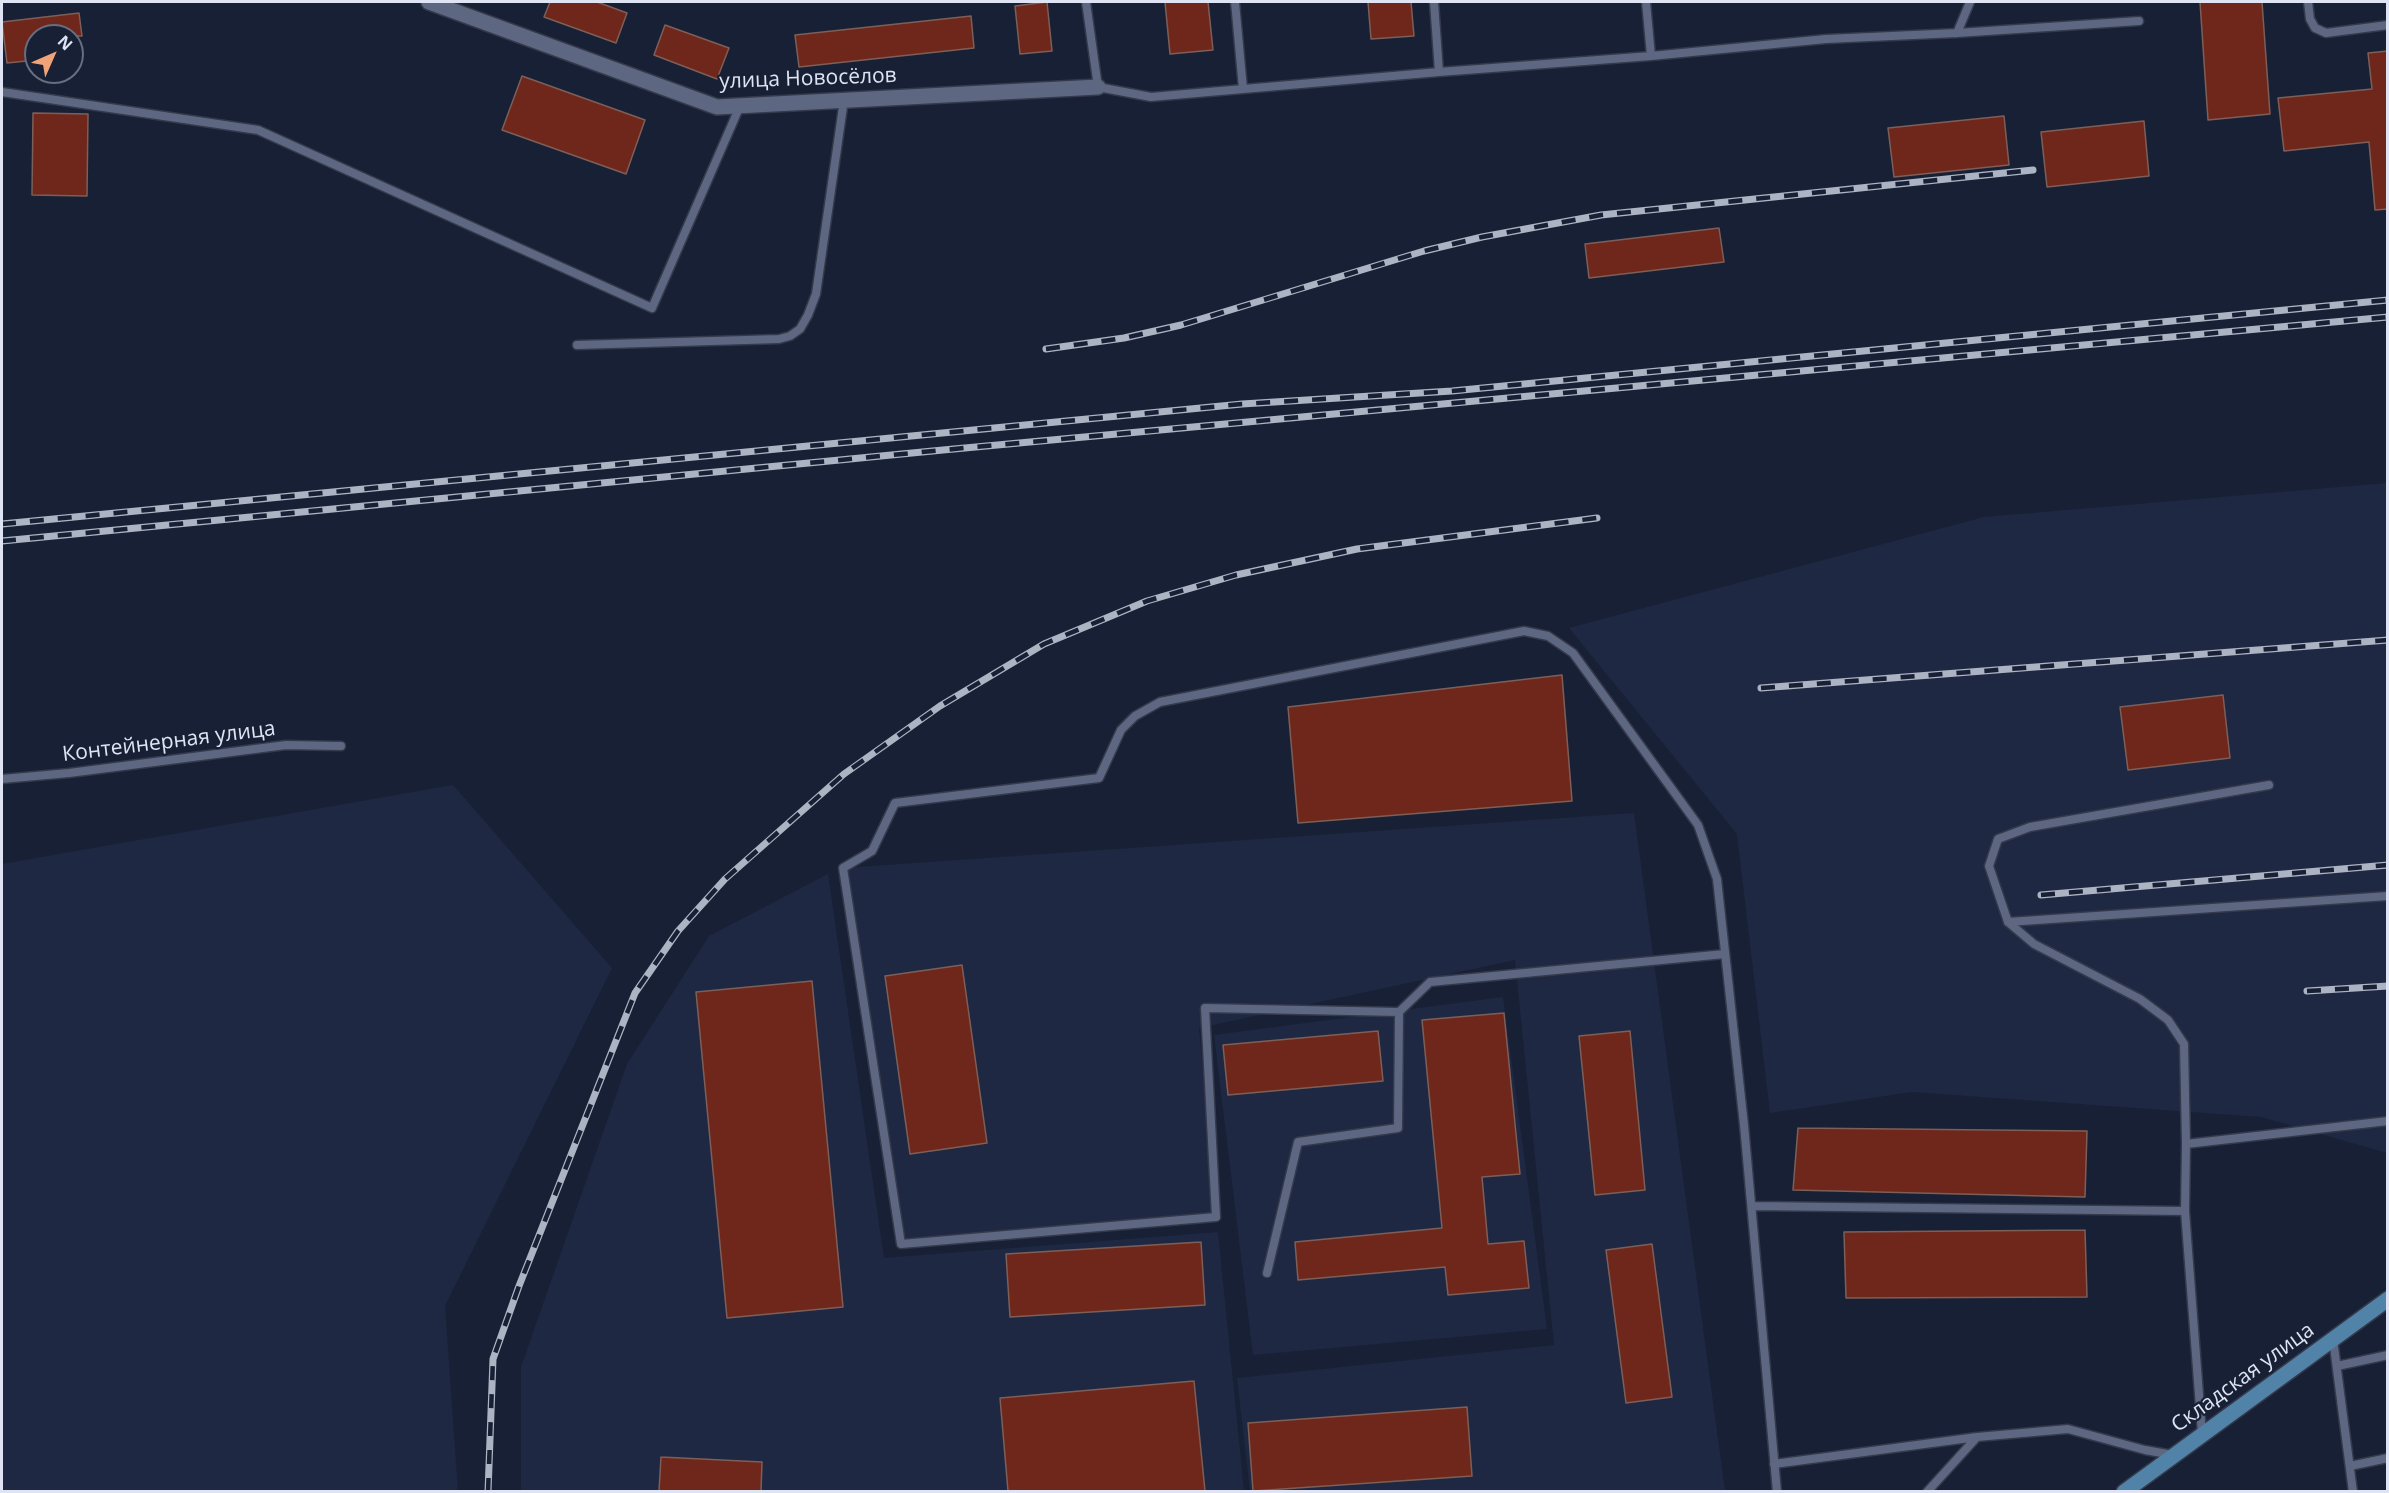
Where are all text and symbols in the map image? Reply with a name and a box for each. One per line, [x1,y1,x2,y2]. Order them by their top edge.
north arrow [24,24,84,84]
text: N [53,30,78,55]
street label: улица Новосёлов [719,63,897,95]
street label: Контейнерная улица [61,716,277,768]
street label: Складская улица [2167,1318,2319,1438]

